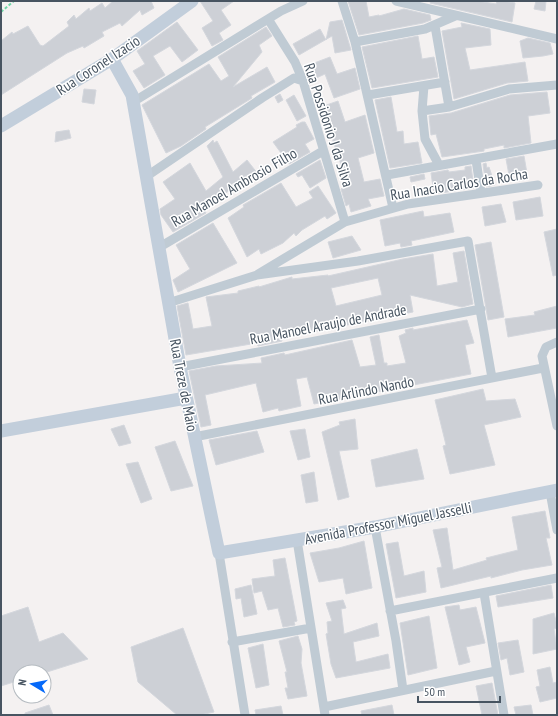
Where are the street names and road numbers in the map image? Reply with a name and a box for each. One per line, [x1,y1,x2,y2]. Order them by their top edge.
street label: Rua Coronel Izacio [53,31,143,99]
street label: Rua Possidonio J da Silva [300,61,358,189]
street label: Rua Manoel Ambrosio Filho [168,143,300,231]
street label: Rua Inacio Carlos da Rocha [389,164,529,204]
street label: Rua Manoel Araujo de Andrade [248,300,408,348]
street label: Rua Treze de Maio [166,337,202,433]
street label: Rua Arlindo Nando [317,371,415,409]
street label: Avenida Professor Miguel Jasselli [303,497,473,549]

